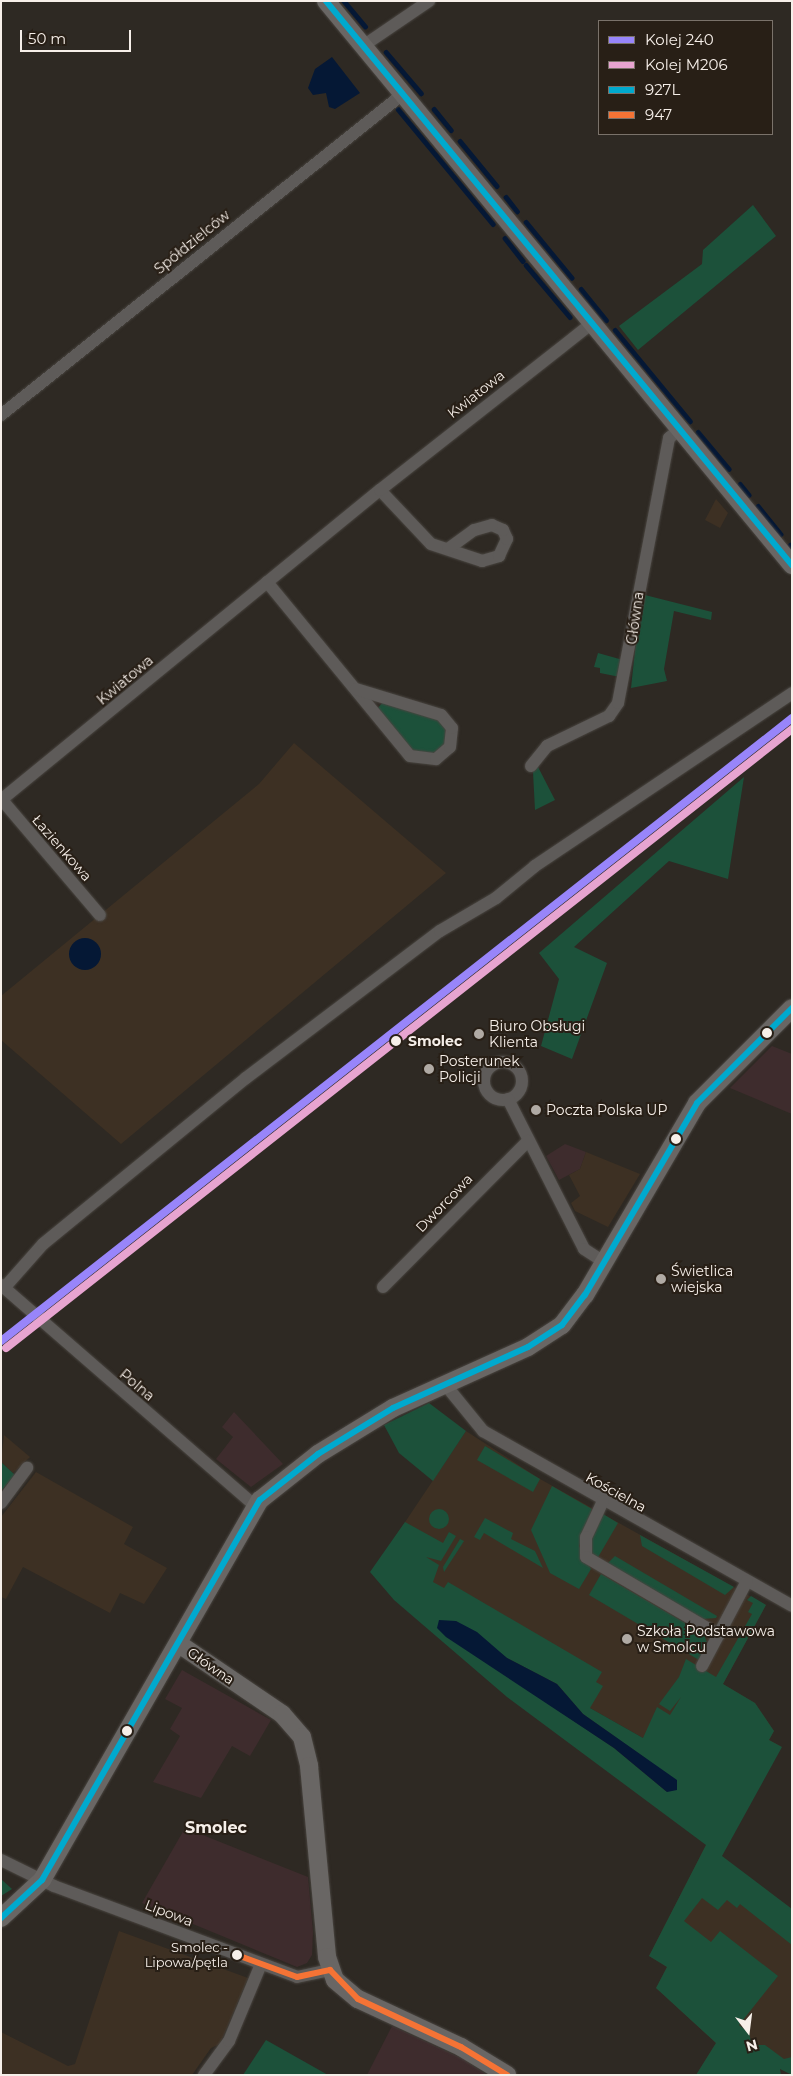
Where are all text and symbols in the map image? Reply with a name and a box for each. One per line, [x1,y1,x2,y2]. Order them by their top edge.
scale bar [22,20,134,52]
legend [598,20,773,135]
text: 50 m [28,29,66,48]
text: Kolej 240 [645,30,714,49]
text: Kolej M206 [645,55,728,74]
text: 927L [645,80,680,99]
text: 947 [645,105,672,124]
street label: Spółdzielców [151,207,233,277]
street label: Kwiatowa [444,366,508,422]
street label: Główna [623,590,647,646]
street label: Kwiatowa [94,652,156,708]
street label: Łazienkowa [29,811,95,885]
place label: Biuro Obsługi Klienta [489,1018,585,1050]
marker: Biuro Obsługi Klienta [473,1028,485,1040]
unlabelled marker [762,1028,772,1038]
marker: Smolec [387,1032,405,1050]
place label: Smolec [408,1033,462,1049]
place label: Posterunek Policji [439,1053,520,1086]
marker: Posterunek Policji [423,1063,435,1075]
place label: Poczta Polska UP [546,1102,667,1118]
marker: Poczta Polska UP [530,1104,542,1116]
unlabelled marker [671,1134,681,1144]
street label: Dworcowa [412,1170,476,1236]
place label: Świetlica wiejska [671,1263,733,1295]
marker: Świetlica wiejska [655,1273,667,1285]
street label: Polna [116,1366,158,1404]
street label: Kościelna [583,1468,649,1516]
place label: Szkoła Podstawowa w Smolcu [637,1623,775,1655]
marker: Szkoła Podstawowa w Smolcu [621,1633,633,1645]
street label: Główna [184,1644,238,1688]
unlabelled marker [122,1726,132,1736]
district label: Smolec [185,1818,247,1838]
street label: Lipowa [142,1896,196,1930]
place label: Smolec - Lipowa/pętla [145,1940,228,1971]
marker: Smolec - Lipowa/pętla [232,1950,242,1960]
north arrow [723,2006,773,2056]
text: N [744,2035,760,2056]

